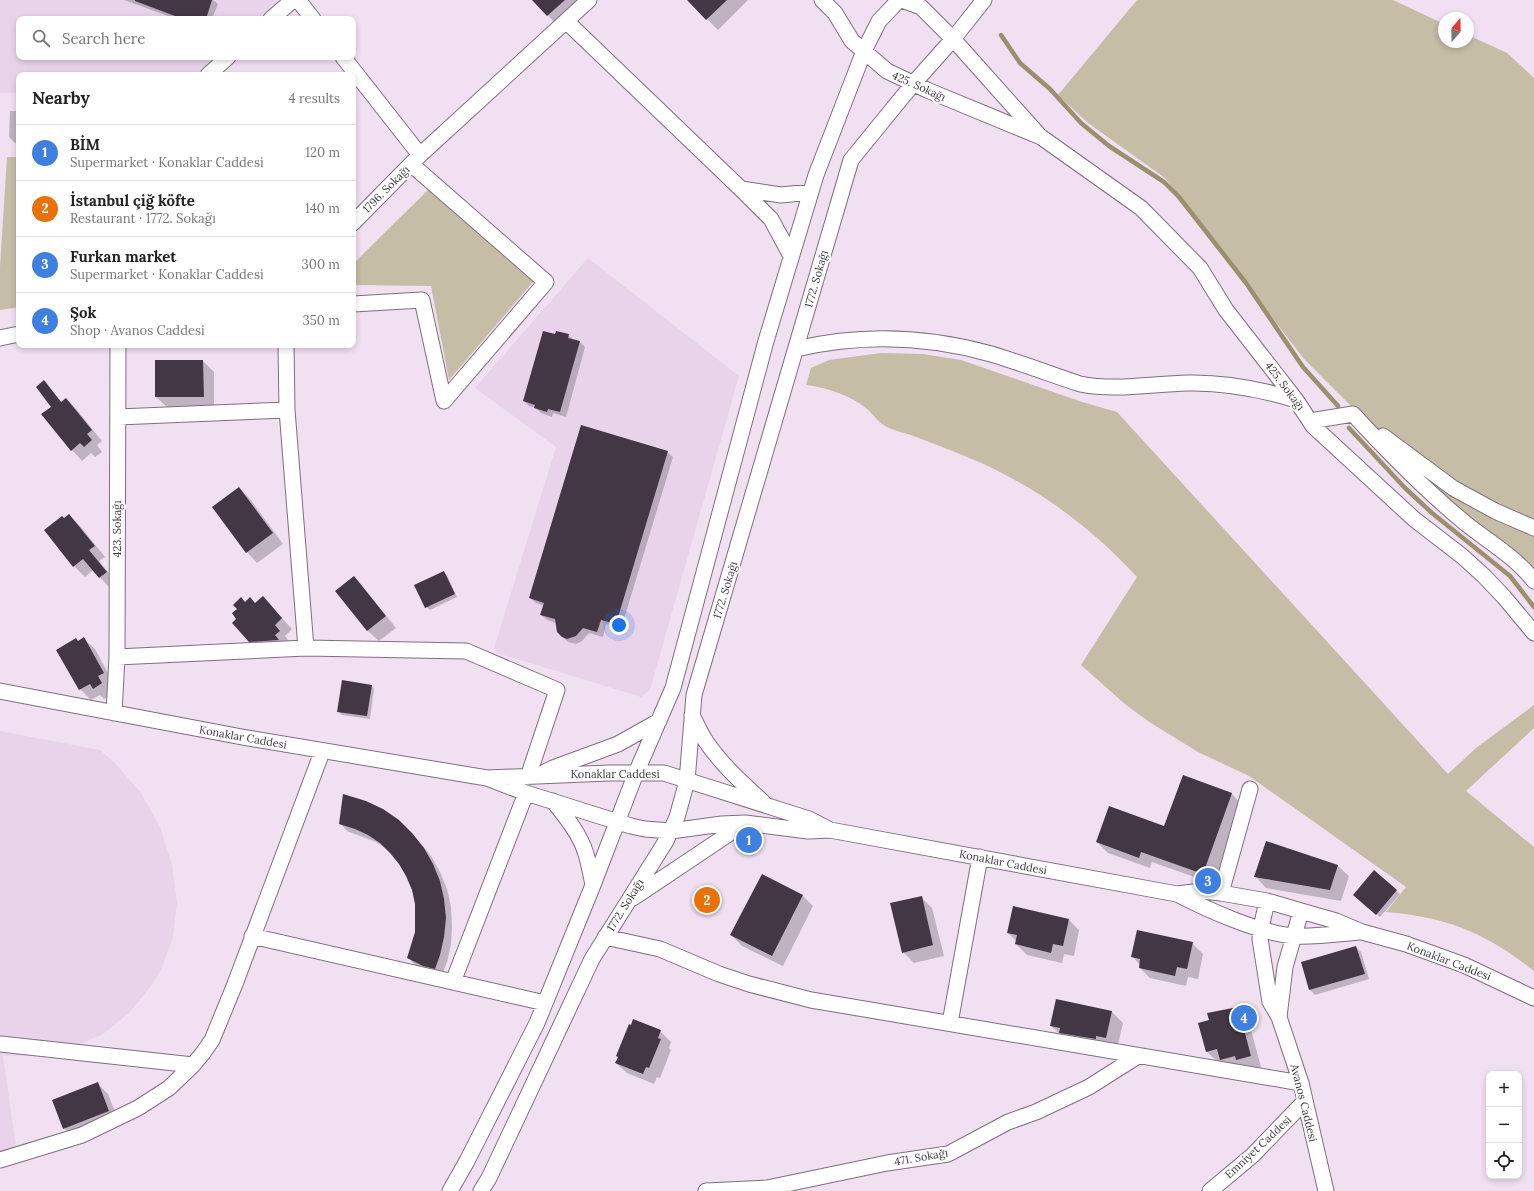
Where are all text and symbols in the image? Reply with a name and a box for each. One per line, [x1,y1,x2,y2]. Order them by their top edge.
north arrow [1438,12,1474,48]
search box [16,16,356,60]
icon: search [30,27,52,49]
text: Search here [62,29,145,48]
street label: 425. Sokağı [890,68,948,104]
text: Nearby [32,87,90,109]
text: 4 results [289,90,340,107]
text: BİM [70,135,100,154]
text: 1 [42,144,48,161]
text: 120 m [305,144,340,161]
text: Supermarket · Konaklar Caddesi [70,154,264,171]
street label: 1796. Sokağı [359,162,413,216]
text: İstanbul çiğ köfte [70,191,195,210]
text: 2 [42,200,48,217]
text: 140 m [305,200,340,217]
text: Restaurant · 1772. Sokağı [70,210,216,227]
text: Furkan market [70,247,177,266]
street label: 1772. Sokağı [801,249,831,309]
text: 3 [41,256,49,273]
text: 300 m [302,256,340,273]
text: Supermarket · Konaklar Caddesi [70,266,264,283]
text: Şok [70,303,96,322]
text: 4 [41,312,49,329]
text: 350 m [303,312,340,329]
text: Shop · Avanos Caddesi [70,322,205,339]
street label: 425. Sokağı [1262,359,1308,413]
street label: 423. Sokağı [110,500,124,558]
street label: 1772. Sokağı [710,560,740,620]
your location [609,615,629,635]
street label: Konaklar Caddesi [198,722,288,752]
street label: Konaklar Caddesi [570,767,660,781]
pin: 1 [736,825,762,855]
street label: Konaklar Caddesi [958,847,1048,877]
pin: 3 [1195,866,1221,896]
street label: 1772. Sokağı [603,876,647,934]
pin: 2 [694,885,720,915]
street label: Konaklar Caddesi [1405,939,1493,983]
pin: 4 [1231,1003,1257,1033]
street label: Avanos Caddesi [1287,1062,1320,1143]
map controls [1486,1071,1522,1179]
button: + [1486,1071,1522,1107]
button: − [1486,1107,1522,1143]
street label: Emniyet Caddesi [1222,1113,1294,1181]
button: locate [1486,1143,1522,1179]
street label: 471. Sokağı [893,1145,949,1169]

